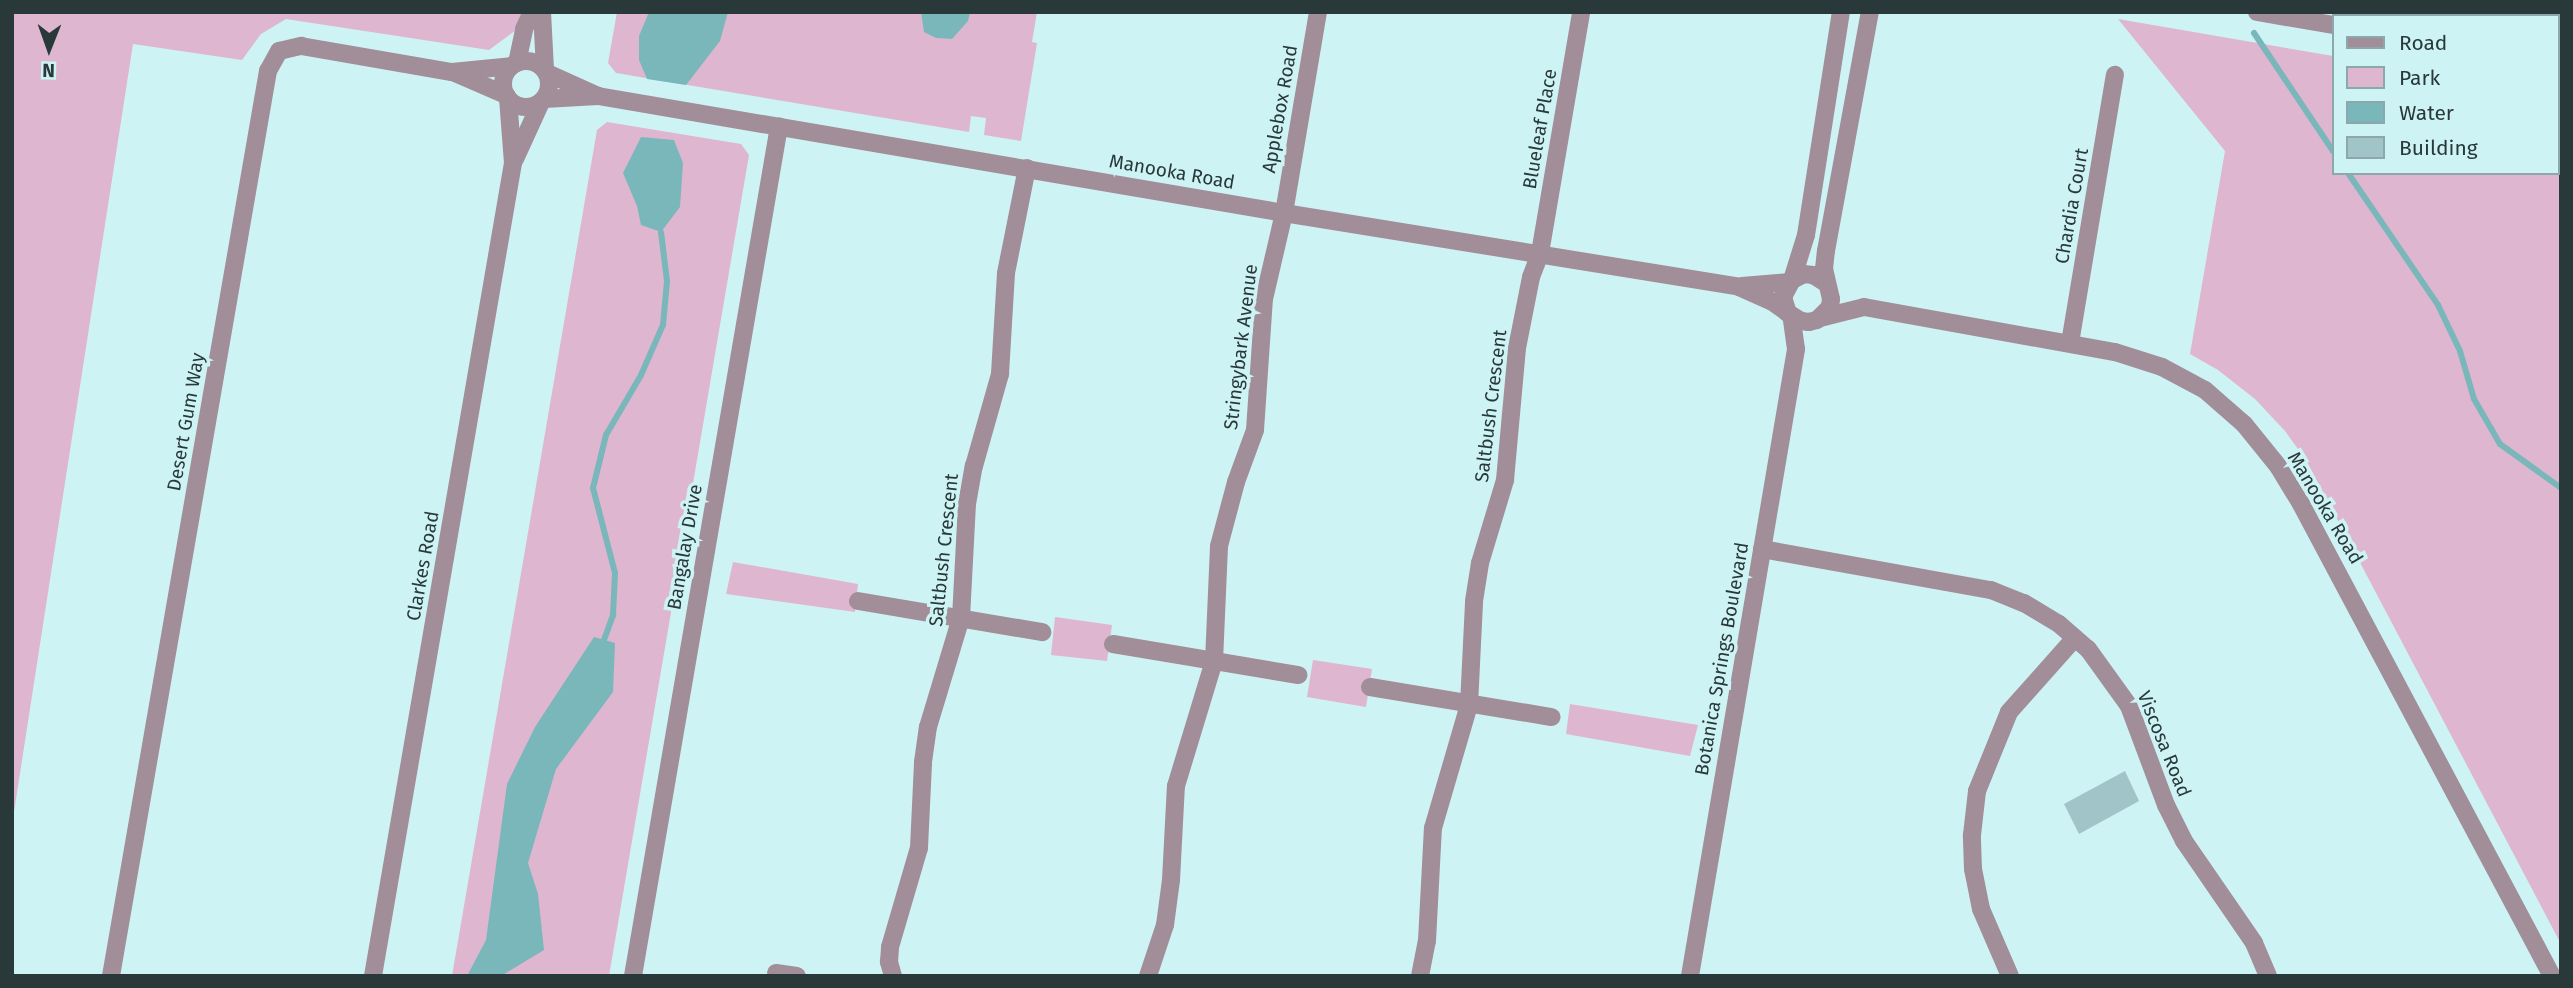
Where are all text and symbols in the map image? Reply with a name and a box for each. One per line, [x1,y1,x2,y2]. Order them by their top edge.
north arrow [14,14,84,84]
legend [2332,14,2559,175]
text: Road [2399,30,2447,56]
street label: Applebox Road [1258,43,1302,175]
text: N [42,59,55,82]
text: Park [2399,65,2440,91]
street label: Blueleaf Place [1518,67,1562,191]
text: Water [2399,100,2454,126]
text: Building [2399,135,2478,161]
street label: Chardia Court [2051,146,2093,266]
street label: Manooka Road [1107,150,1237,194]
street label: Stringybark Avenue [1220,263,1262,431]
street label: Saltbush Crescent [1470,328,1512,484]
street label: Desert Gum Way [163,351,209,493]
street label: Manooka Road [2283,448,2367,568]
street label: Saltbush Crescent [925,472,963,628]
street label: Bangalay Drive [663,482,707,612]
street label: Clarkes Road [402,509,444,623]
street label: Botanica Springs Boulevard [1690,541,1754,777]
street label: Viscosa Road [2132,688,2196,800]

